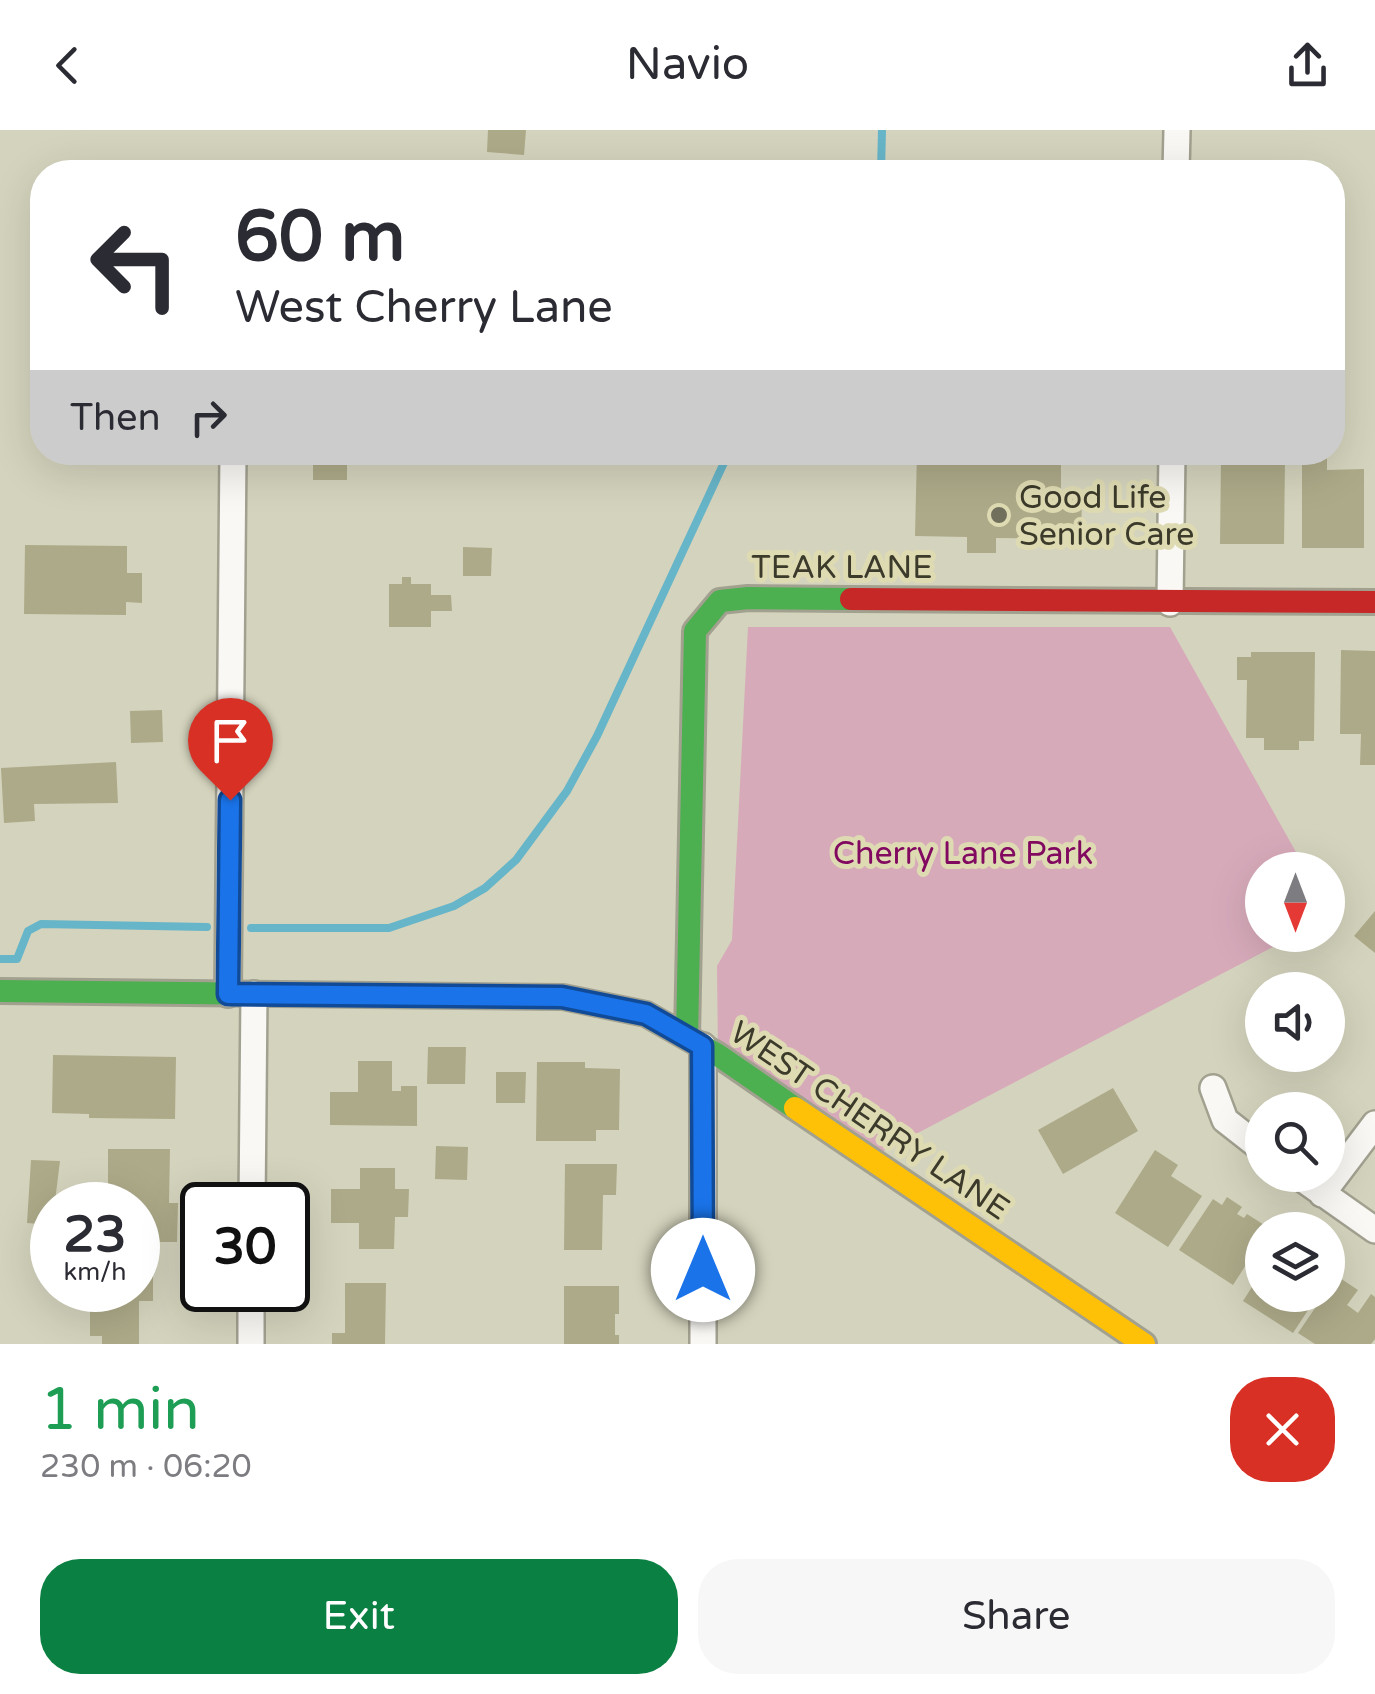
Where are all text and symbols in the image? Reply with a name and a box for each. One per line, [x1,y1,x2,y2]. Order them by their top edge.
icon: back [40,38,95,93]
text: Navio [626,38,749,92]
icon: share [1280,38,1335,93]
text: 60 m [235,196,405,280]
icon: left [70,200,200,330]
text: West Cherry Lane [235,281,613,335]
icon: right [181,390,236,445]
text: Then [70,395,161,441]
place label: Good Life Senior Care [1019,479,1194,554]
marker: Good Life Senior Care [988,504,1010,526]
street label: TEAK LANE [751,549,933,587]
pin [188,698,273,801]
icon: arrive [203,713,258,768]
park label: Cherry Lane Park [833,835,1093,873]
north arrow [1245,852,1345,952]
map controls [1245,852,1345,1312]
button: sound [1245,972,1345,1072]
street label: WEST CHERRY LANE [723,1013,1016,1228]
button: search [1245,1092,1345,1192]
speed limit sign: 30 [180,1182,310,1312]
text: 23 [64,1205,126,1265]
button: layers [1245,1212,1345,1312]
position arrow [651,1218,755,1322]
text: km/h [64,1257,126,1287]
text: 1 min [40,1374,200,1446]
button: close [1230,1377,1335,1482]
text: 230 m · 06:20 [40,1448,252,1486]
button: Exit [40,1559,678,1674]
button: Share [698,1559,1335,1674]

